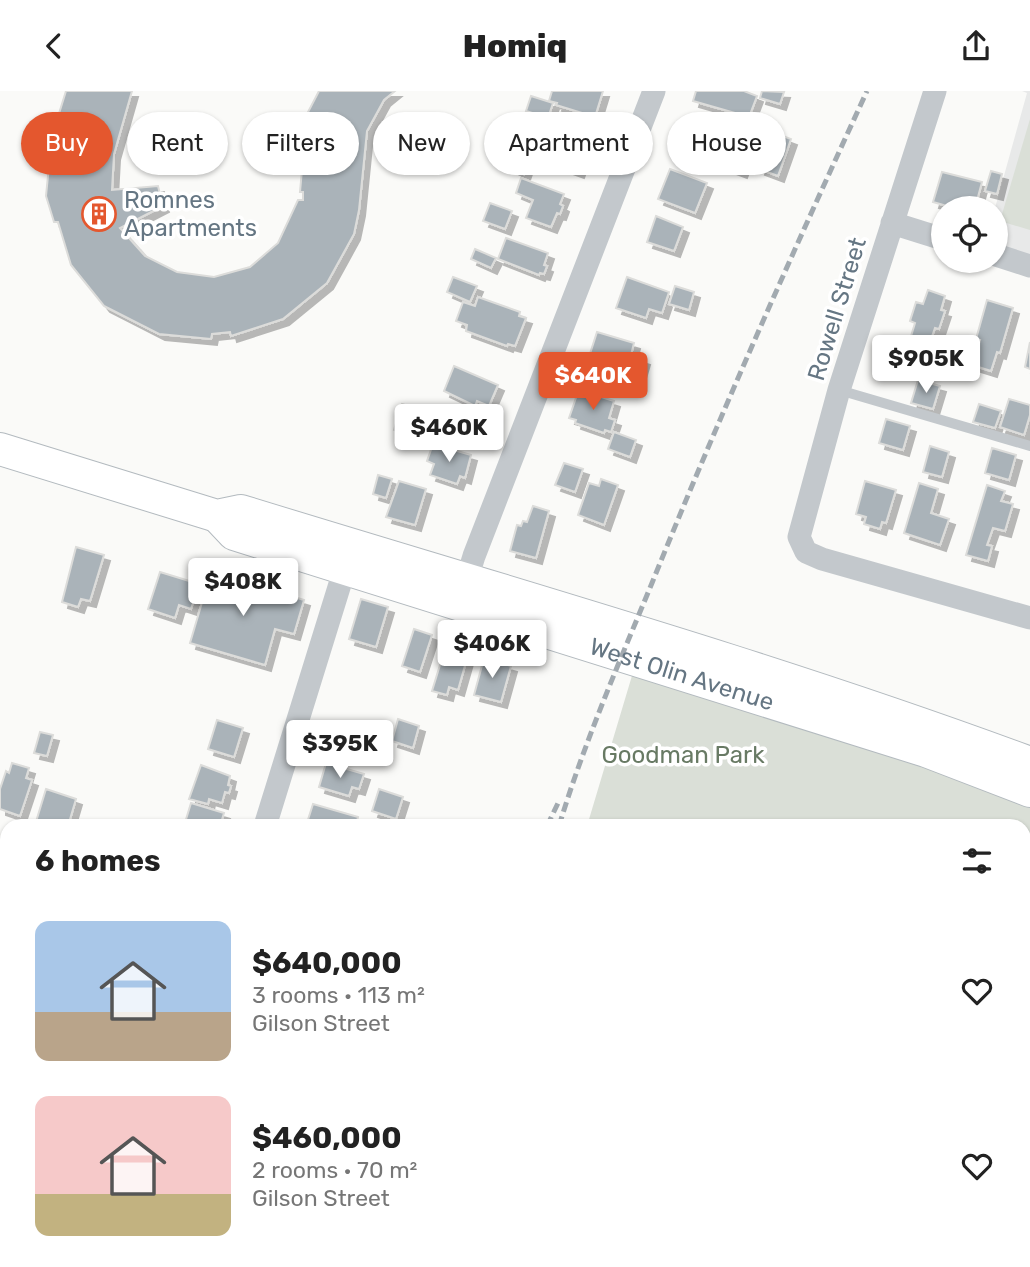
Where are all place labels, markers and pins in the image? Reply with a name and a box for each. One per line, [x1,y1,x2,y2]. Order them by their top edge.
place label: Romnes Apartments [124,186,257,242]
building icon: Romnes Apartments [80,195,118,233]
pin: $905K [877,335,975,395]
pin: $640K [544,353,642,412]
pin: $460K [400,405,498,464]
pin: $408K [194,559,292,618]
pin: $406K [443,621,541,680]
pin: $395K [291,721,389,780]

